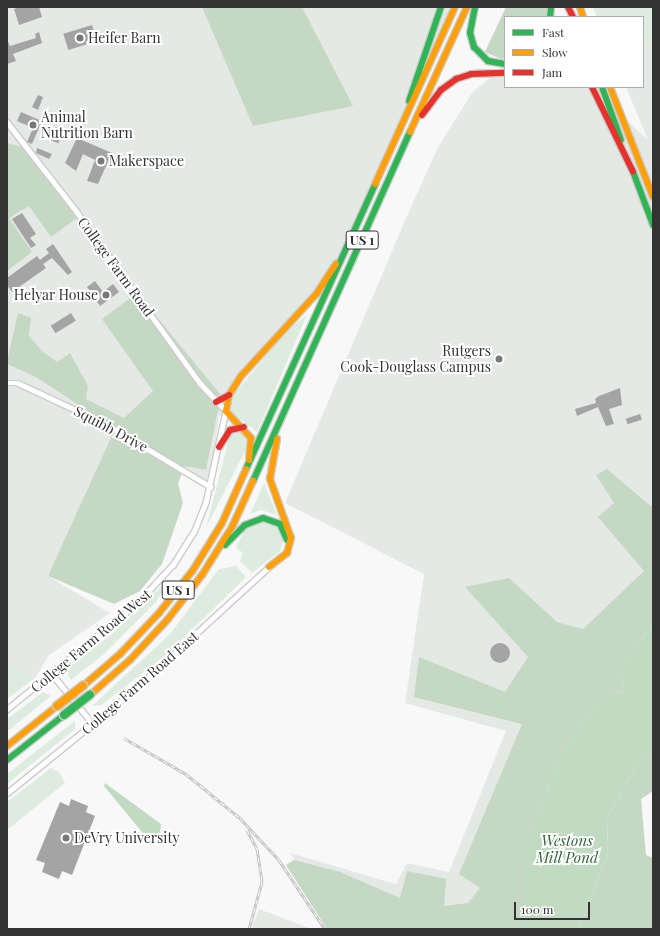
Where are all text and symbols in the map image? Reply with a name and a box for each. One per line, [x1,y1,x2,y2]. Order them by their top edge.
legend [504,16,644,88]
text: Fast [542,24,564,40]
place label: Heifer Barn [88,30,161,46]
marker: Heifer Barn [75,33,85,43]
text: Slow [542,44,568,60]
text: Jam [542,64,562,80]
place label: Animal Nutrition Barn [41,109,133,142]
marker: Animal Nutrition Barn [28,120,38,130]
place label: Makerspace [109,153,184,169]
marker: Makerspace [96,156,106,166]
street label: College Farm Road [74,214,158,320]
road number: US 1 [345,229,379,251]
place label: Helyar House [13,287,98,303]
marker: Helyar House [101,290,111,300]
place label: Rutgers Cook-Douglass Campus [340,343,491,376]
marker: Rutgers Cook-Douglass Campus [494,354,504,364]
street label: Squibb Drive [71,403,151,455]
road number: US 1 [161,579,195,601]
street label: College Farm Road West [27,586,155,696]
street label: College Farm Road East [78,628,202,738]
place label: DeVry University [74,830,180,846]
water label: Westons Mill Pond [536,831,598,866]
marker: DeVry University [61,833,71,843]
scale bar [516,894,592,920]
text: 100 m [521,901,553,917]

